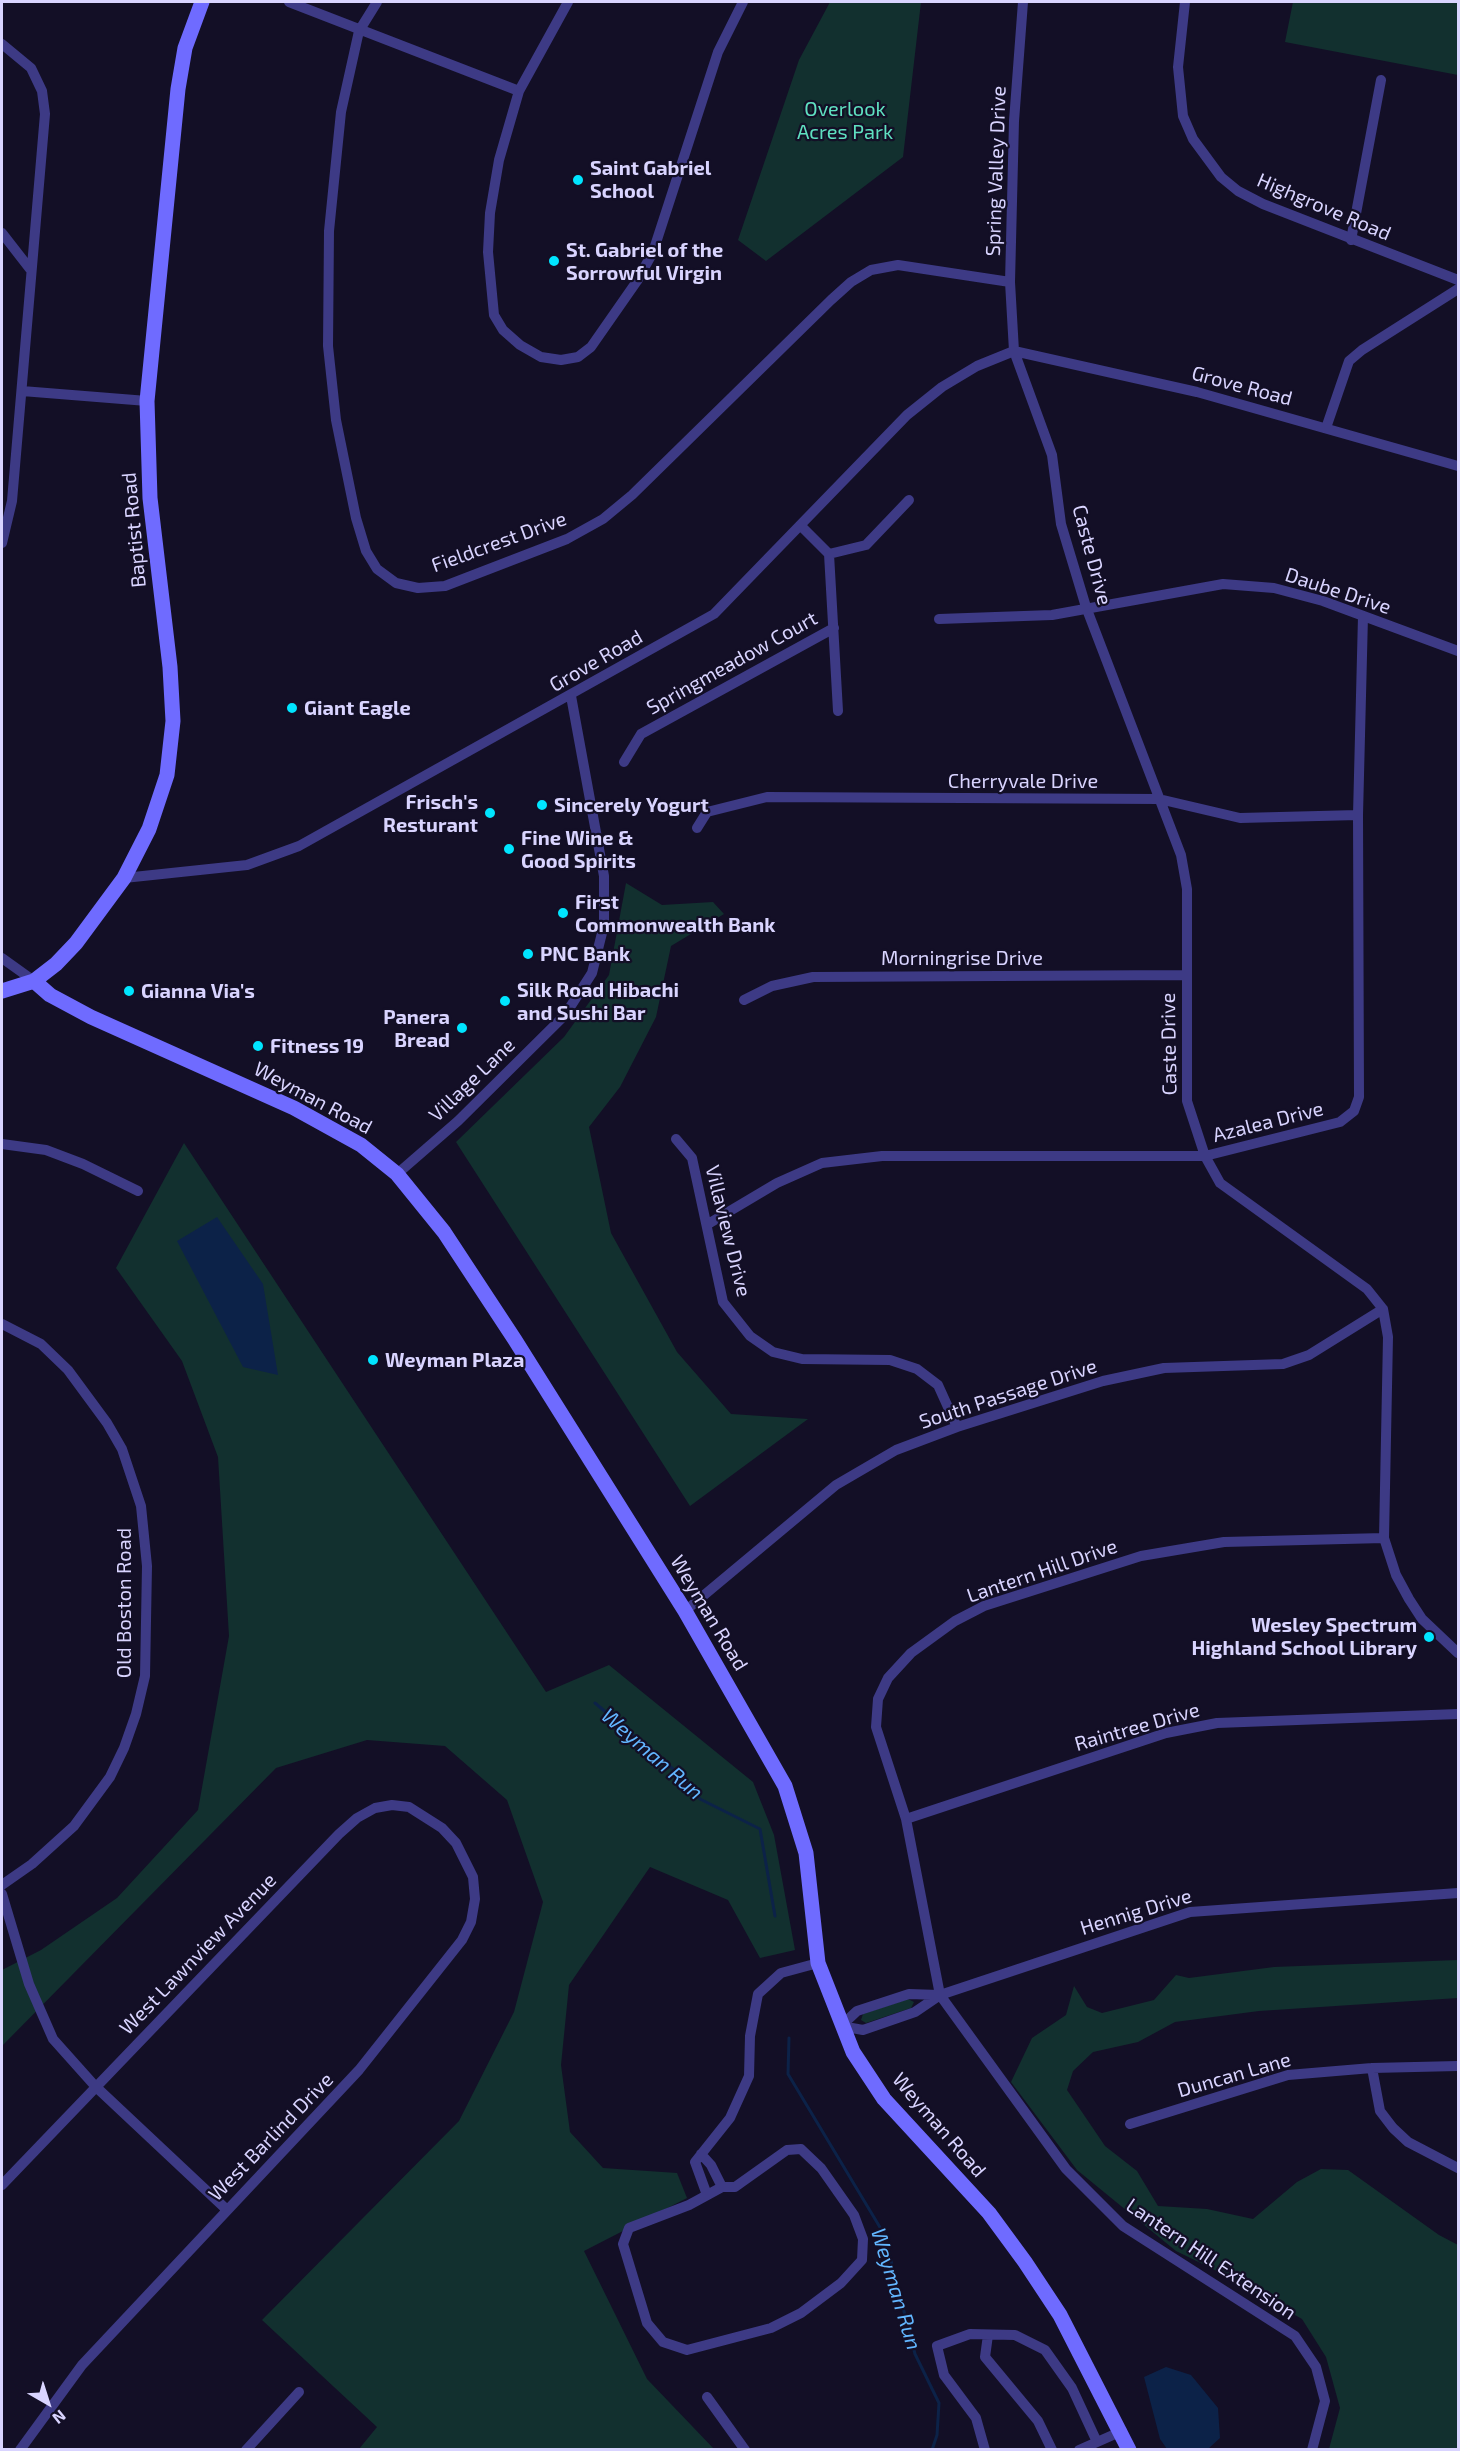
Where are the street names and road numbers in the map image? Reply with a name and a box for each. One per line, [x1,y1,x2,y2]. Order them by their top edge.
street label: Spring Valley Drive [981,85,1011,257]
street label: Highgrove Road [1253,168,1395,246]
street label: Grove Road [1189,361,1295,411]
street label: Baptist Road [117,471,151,589]
street label: Caste Drive [1067,502,1117,608]
street label: Fieldcrest Drive [428,506,570,578]
street label: Daube Drive [1282,563,1394,619]
street label: Springmeadow Court [643,606,821,720]
street label: Grove Road [545,625,647,697]
street label: Cherryvale Drive [948,769,1098,793]
street label: Morningrise Drive [881,946,1043,970]
street label: Caste Drive [1156,992,1182,1096]
street label: Village Lane [424,1033,520,1127]
street label: Weyman Road [250,1057,376,1139]
street label: Azalea Drive [1210,1097,1326,1147]
street label: Villaview Drive [700,1163,756,1299]
street label: South Passage Drive [916,1354,1100,1434]
street label: Old Boston Road [112,1528,136,1678]
street label: Lantern Hill Drive [964,1534,1120,1608]
street label: Weyman Road [665,1551,753,1675]
street label: Raintree Drive [1072,1698,1202,1756]
street label: West Lawnview Avenue [115,1868,281,2040]
street label: Hennig Drive [1077,1884,1195,1940]
street label: Duncan Lane [1175,2047,1293,2103]
street label: West Barlind Drive [204,2068,338,2206]
street label: Weyman Road [887,2068,991,2182]
street label: Lantern Hill Extension [1121,2193,1301,2325]

